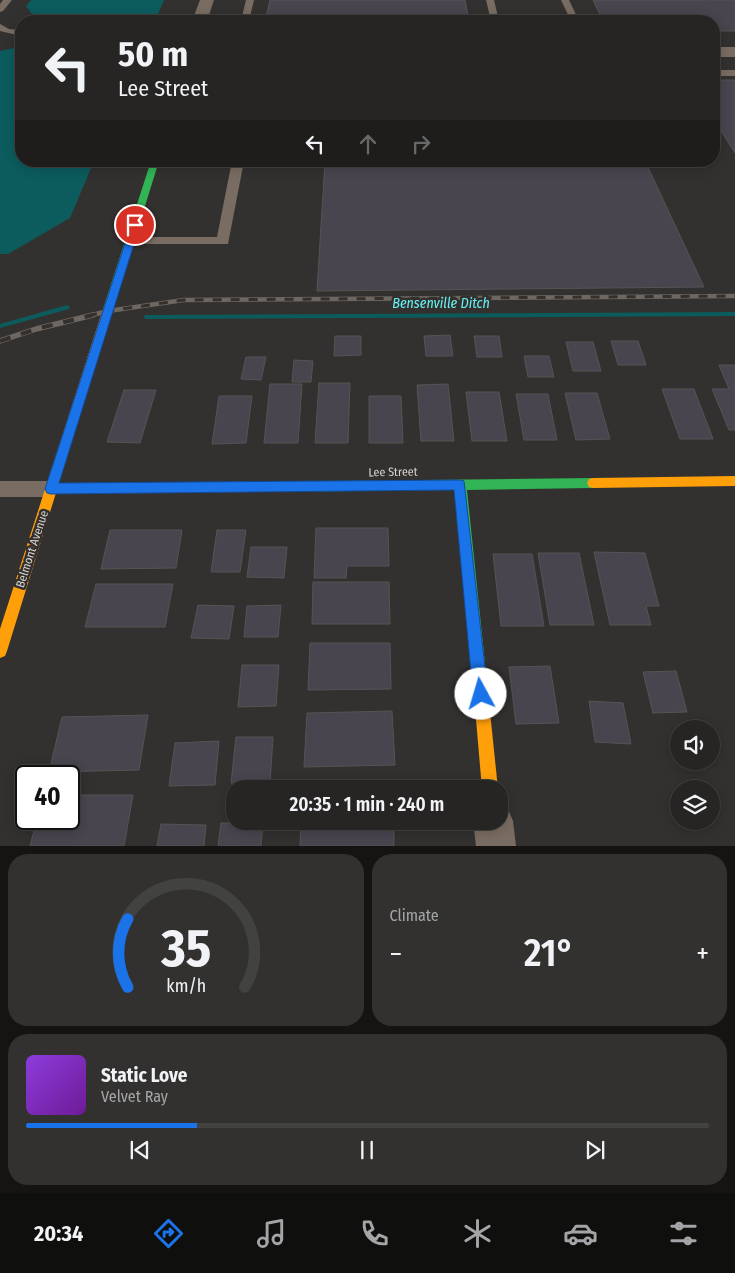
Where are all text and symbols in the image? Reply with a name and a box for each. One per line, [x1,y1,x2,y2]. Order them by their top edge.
text: 50 m [118,33,188,75]
icon: left [35,35,100,100]
text: Lee Street [118,75,208,102]
icon: left [301,130,329,158]
icon: ahead [354,130,382,158]
icon: right [407,130,435,158]
pin [114,204,156,246]
icon: arrive [121,211,149,239]
water label: Bensenville Ditch [392,295,490,312]
street label: Lee Street [368,465,418,479]
street label: Belmont Avenue [13,509,51,589]
position arrow [454,667,506,719]
map controls [670,720,720,830]
button: sound [670,720,720,770]
speed limit sign: 40 [15,765,80,830]
button: layers [670,780,720,830]
text: 20:35 · 1 min · 240 m [290,793,444,816]
text: Climate [390,906,439,925]
text: 35 [160,917,211,980]
text: 21° [524,930,574,976]
text: − [390,937,402,970]
text: + [696,937,709,970]
text: km/h [166,975,206,997]
text: Static Love [101,1064,188,1087]
text: Velvet Ray [101,1087,168,1106]
icon: previous [126,1136,154,1164]
icon: pause [353,1136,381,1164]
icon: next [581,1136,609,1164]
icon: directions [151,1216,186,1251]
icon: music [254,1216,289,1251]
icon: phone [357,1216,392,1251]
icon: climate [460,1216,495,1251]
icon: car [563,1216,598,1251]
icon: filters [666,1216,701,1251]
text: 20:34 [34,1220,83,1247]

